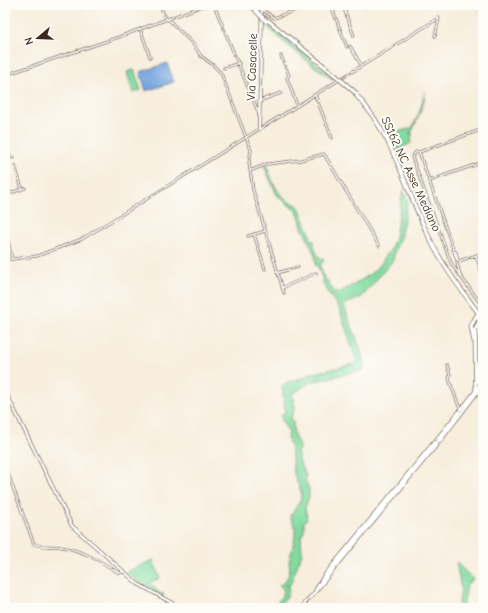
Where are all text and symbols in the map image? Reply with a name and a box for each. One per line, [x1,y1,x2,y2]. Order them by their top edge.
north arrow [18,18,58,58]
street label: Via Casacelle [244,33,260,101]
text: N [22,36,36,47]
street label: SS162 NC Asse Mediano [378,114,444,234]

